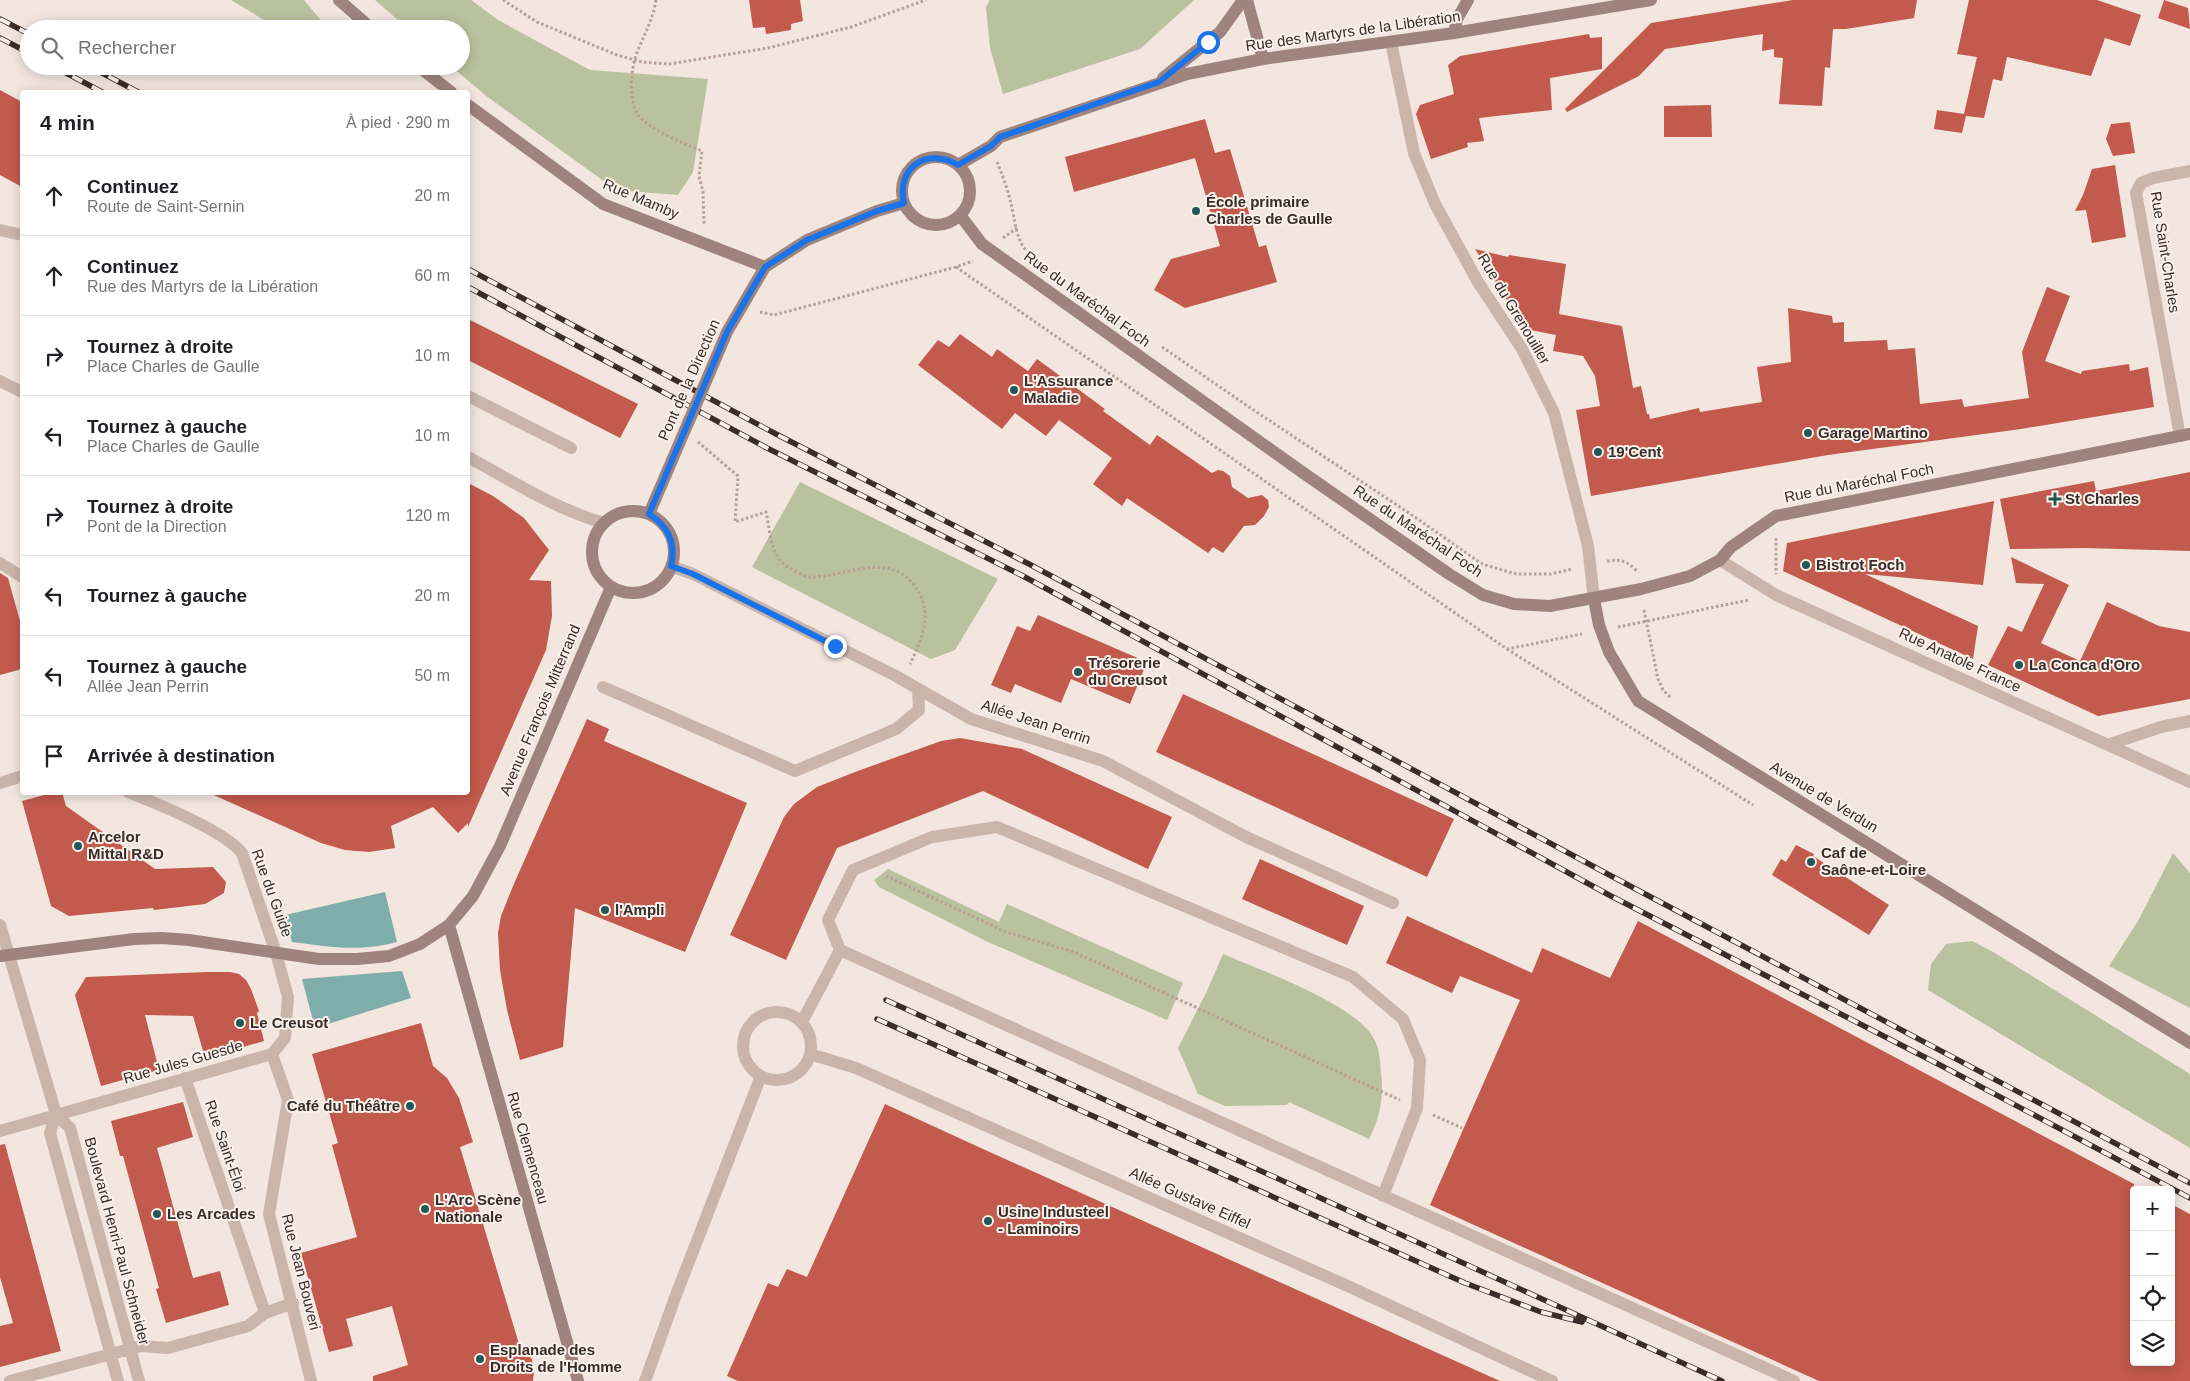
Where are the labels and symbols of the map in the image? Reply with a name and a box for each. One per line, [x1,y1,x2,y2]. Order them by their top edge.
street label: Rue des Martyrs de la Libération [1244,7,1461,54]
route start [1197,31,1220,54]
street label: Rue Mamby [601,175,682,222]
street label: Rue Saint-Charles [2148,190,2183,314]
place label: École primaire Charles de Gaulle [1206,193,1333,227]
marker: École primaire Charles de Gaulle [1190,205,1202,217]
street label: Rue du Maréchal Foch [1021,247,1154,350]
street label: Rue du Grenouiller [1475,250,1554,367]
street label: Pont de la Direction [654,317,723,443]
place label: L'Assurance Maladie [1024,372,1113,406]
marker: L'Assurance Maladie [1008,384,1020,396]
place label: Garage Martino [1818,424,1928,441]
marker: Garage Martino [1802,427,1814,439]
place label: 19'Cent [1608,443,1662,460]
marker: 19'Cent [1592,446,1604,458]
street label: Rue du Maréchal Foch [1783,460,1935,505]
street label: Rue du Maréchal Foch [1351,481,1486,580]
place label: St Charles [2065,490,2139,507]
marker: St Charles [2049,493,2061,505]
place label: Bistrot Foch [1816,556,1904,573]
marker: Bistrot Foch [1800,559,1812,571]
street label: Avenue François Mitterrand [496,622,583,798]
street label: Rue Anatole France [1897,624,2024,695]
route end [824,635,847,658]
place label: Trésorerie du Creusot [1088,654,1167,688]
place label: La Conca d'Oro [2029,656,2140,673]
marker: La Conca d'Oro [2013,659,2025,671]
marker: Trésorerie du Creusot [1072,666,1084,678]
street label: Allée Jean Perrin [979,696,1093,747]
street label: Avenue de Verdun [1767,758,1881,836]
place label: Arcelor Mittal R&D [88,828,164,862]
marker: Arcelor Mittal R&D [72,840,84,852]
place label: Caf de Saône-et-Loire [1821,844,1926,878]
street label: Rue du Guide [249,846,296,939]
marker: Caf de Saône-et-Loire [1805,856,1817,868]
place label: l'Ampli [615,901,664,918]
marker: l'Ampli [599,904,611,916]
place label: Le Creusot [250,1014,328,1031]
marker: Le Creusot [234,1017,246,1029]
street label: Rue Jules Guesde [121,1036,245,1087]
street label: Rue Clemenceau [504,1090,553,1206]
place label: Café du Théâtre [287,1097,400,1114]
street label: Rue Saint-Éloi [202,1098,249,1194]
marker: Café du Théâtre [404,1100,416,1112]
street label: Boulevard Henri-Paul Schneider [82,1135,153,1347]
street label: Allée Gustave Eiffel [1127,1163,1253,1232]
place label: L'Arc Scène Nationale [435,1191,521,1225]
marker: L'Arc Scène Nationale [419,1203,431,1215]
place label: Usine Industeel - Laminoirs [998,1203,1109,1237]
place label: Les Arcades [167,1205,256,1222]
marker: Les Arcades [151,1208,163,1220]
street label: Rue Jean Bouveri [279,1212,324,1332]
marker: Usine Industeel - Laminoirs [982,1215,994,1227]
place label: Esplanade des Droits de l'Homme [490,1341,622,1375]
marker: Esplanade des Droits de l'Homme [474,1353,486,1365]

